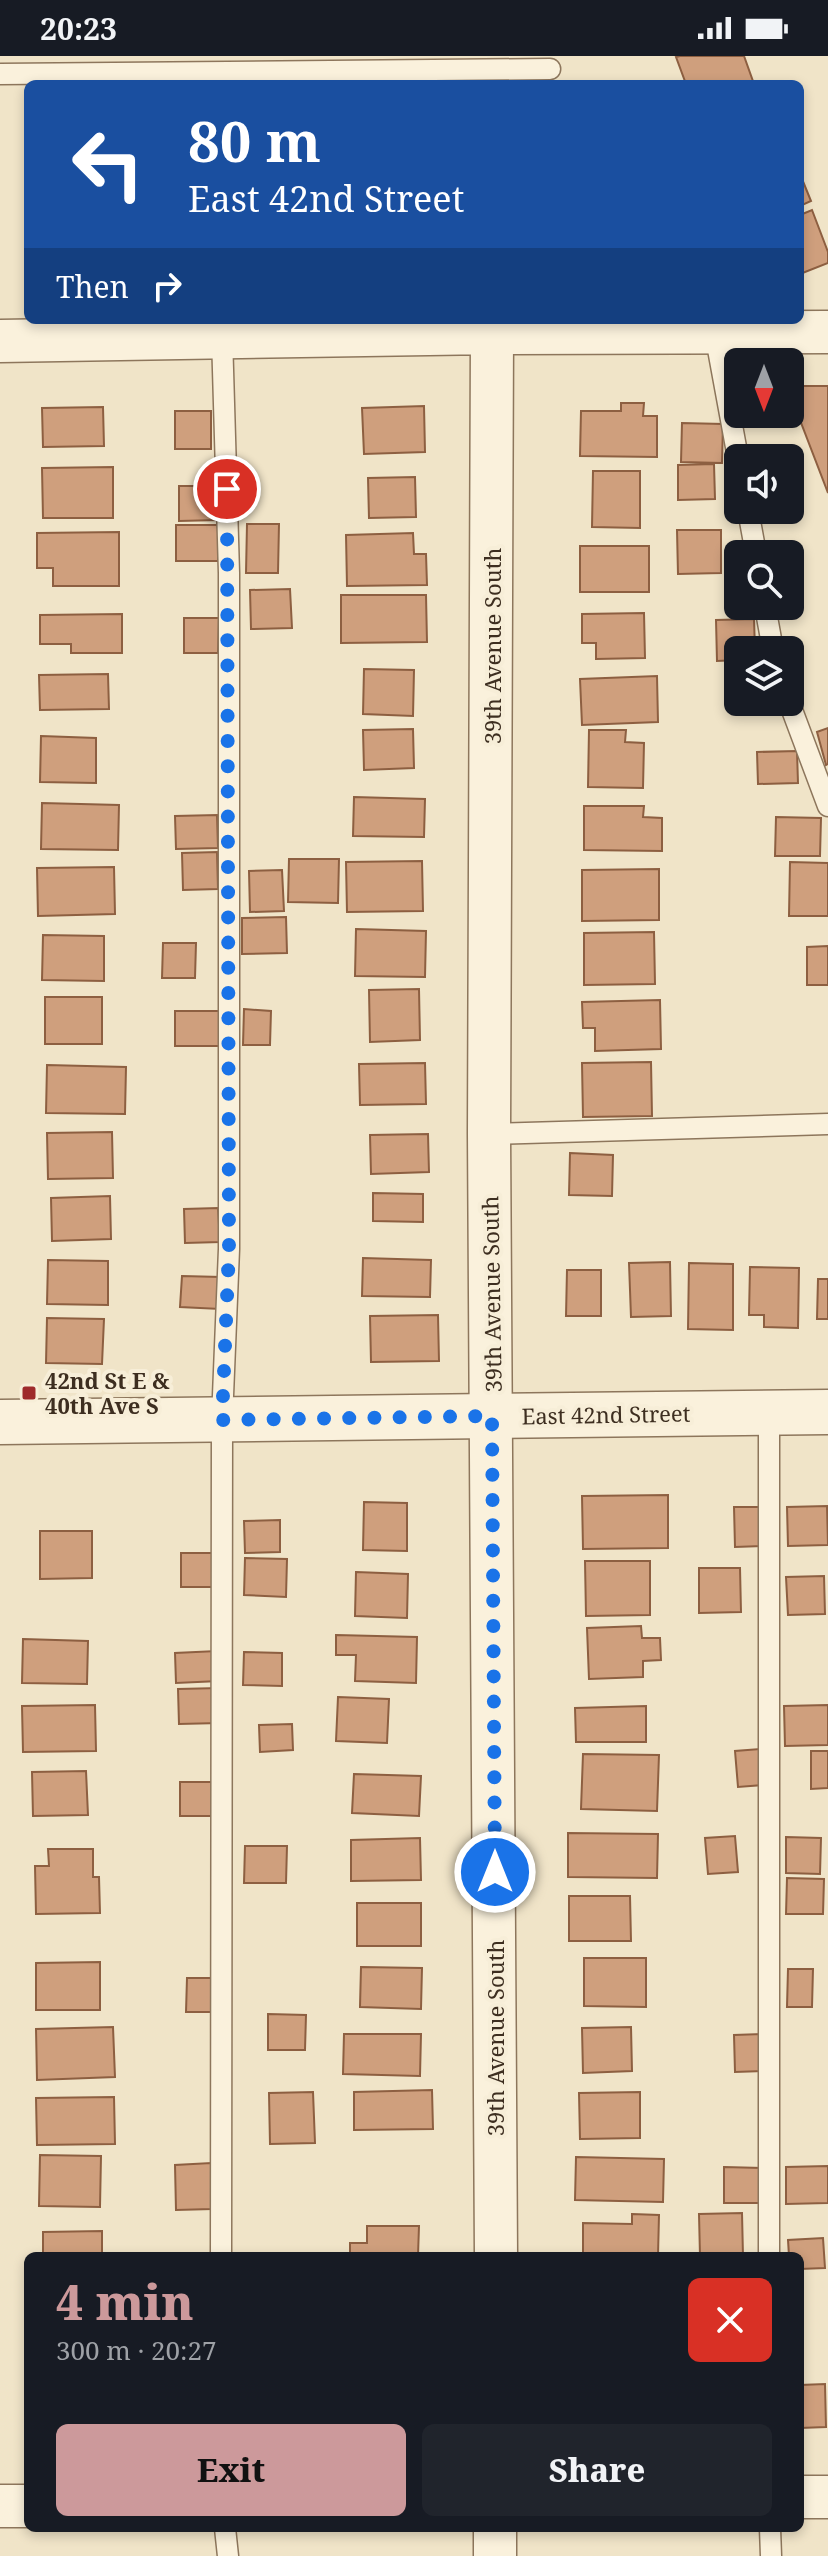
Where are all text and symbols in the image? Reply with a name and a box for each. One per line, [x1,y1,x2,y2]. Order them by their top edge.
text: 20:23 [40,8,117,49]
text: 80 m [188,102,321,178]
icon: left [56,112,160,216]
text: East 42nd Street [188,174,464,223]
icon: right [145,264,189,308]
text: Then [56,266,129,307]
north arrow [724,348,804,428]
map controls [724,348,804,716]
button: sound [724,444,804,524]
pin [193,455,261,523]
icon: arrive [205,467,249,511]
button: search [724,540,804,620]
street label: 39th Avenue South [477,548,507,744]
button: layers [724,636,804,716]
street label: 39th Avenue South [474,1195,508,1393]
place label: 42nd St E & 40th Ave S [45,1365,170,1420]
marker: 42nd St E & 40th Ave S [20,1384,38,1402]
street label: East 42nd Street [521,1398,691,1430]
position arrow [453,1830,537,1914]
street label: 39th Avenue South [480,1940,510,2136]
text: 4 min [56,2269,194,2334]
button: close [688,2278,772,2362]
text: 300 m · 20:27 [56,2332,217,2368]
button: Exit [56,2424,406,2516]
button: Share [422,2424,772,2516]

